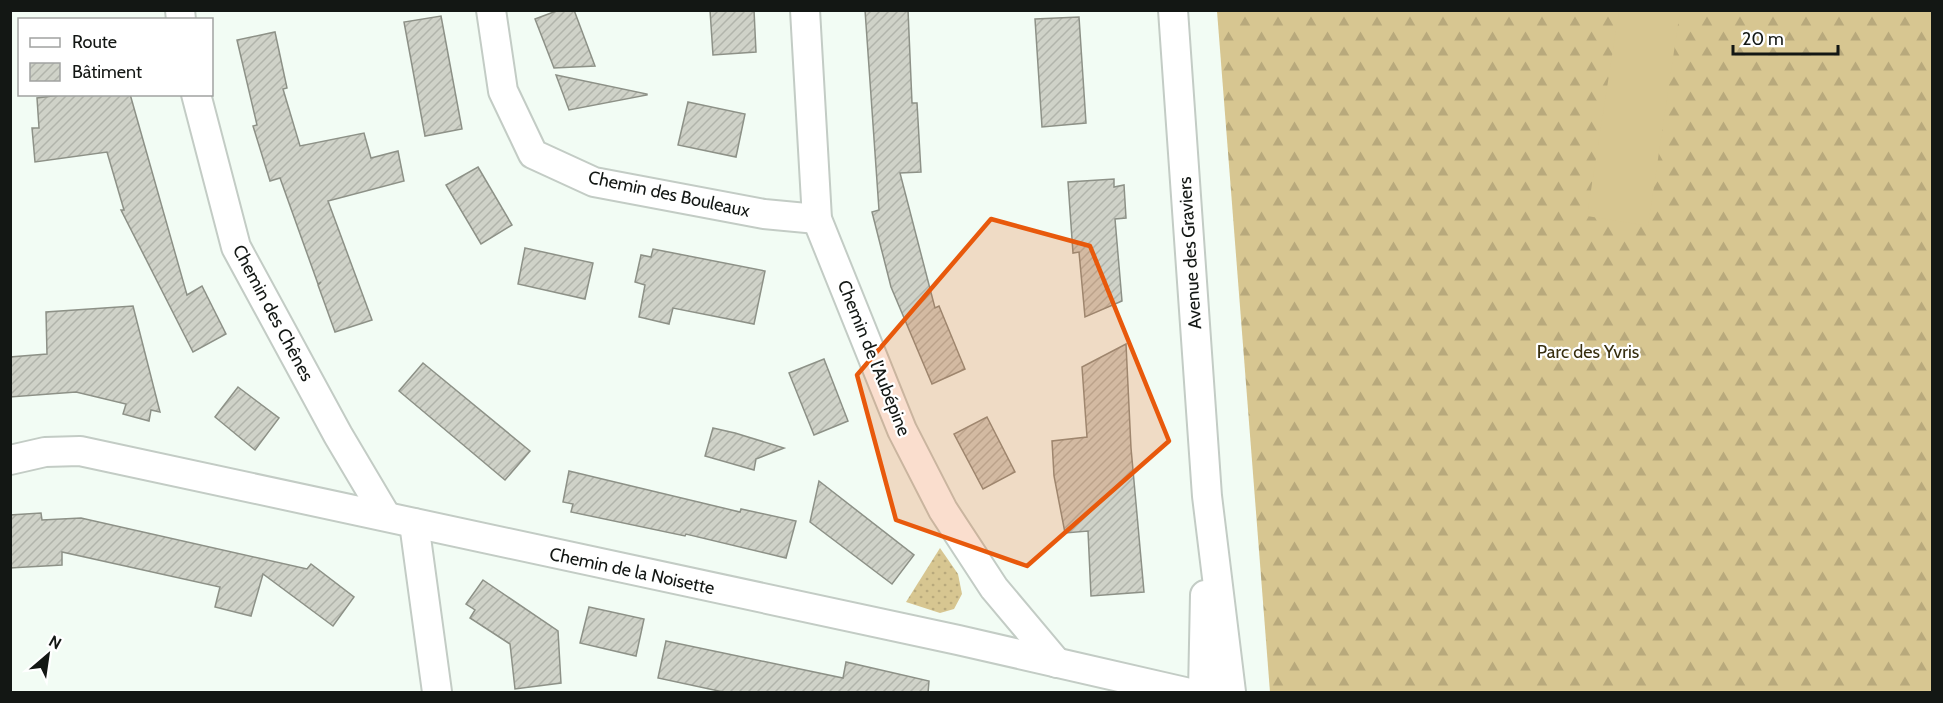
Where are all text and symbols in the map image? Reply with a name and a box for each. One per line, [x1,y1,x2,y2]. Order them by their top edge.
legend [18,18,213,96]
scale bar [1733,18,1838,56]
text: 20 m [1742,28,1784,50]
text: Route [72,31,117,53]
text: Bâtiment [72,61,142,83]
street label: Chemin des Bouleaux [586,166,752,222]
street label: Avenue des Graviers [1174,176,1206,330]
street label: Chemin des Chênes [228,241,318,385]
street label: Chemin de l’Aubépine [833,277,915,439]
park label: Parc des Yvris [1537,341,1639,363]
street label: Chemin de la Noisette [548,543,716,599]
north arrow [18,625,78,685]
text: N [45,631,65,653]

